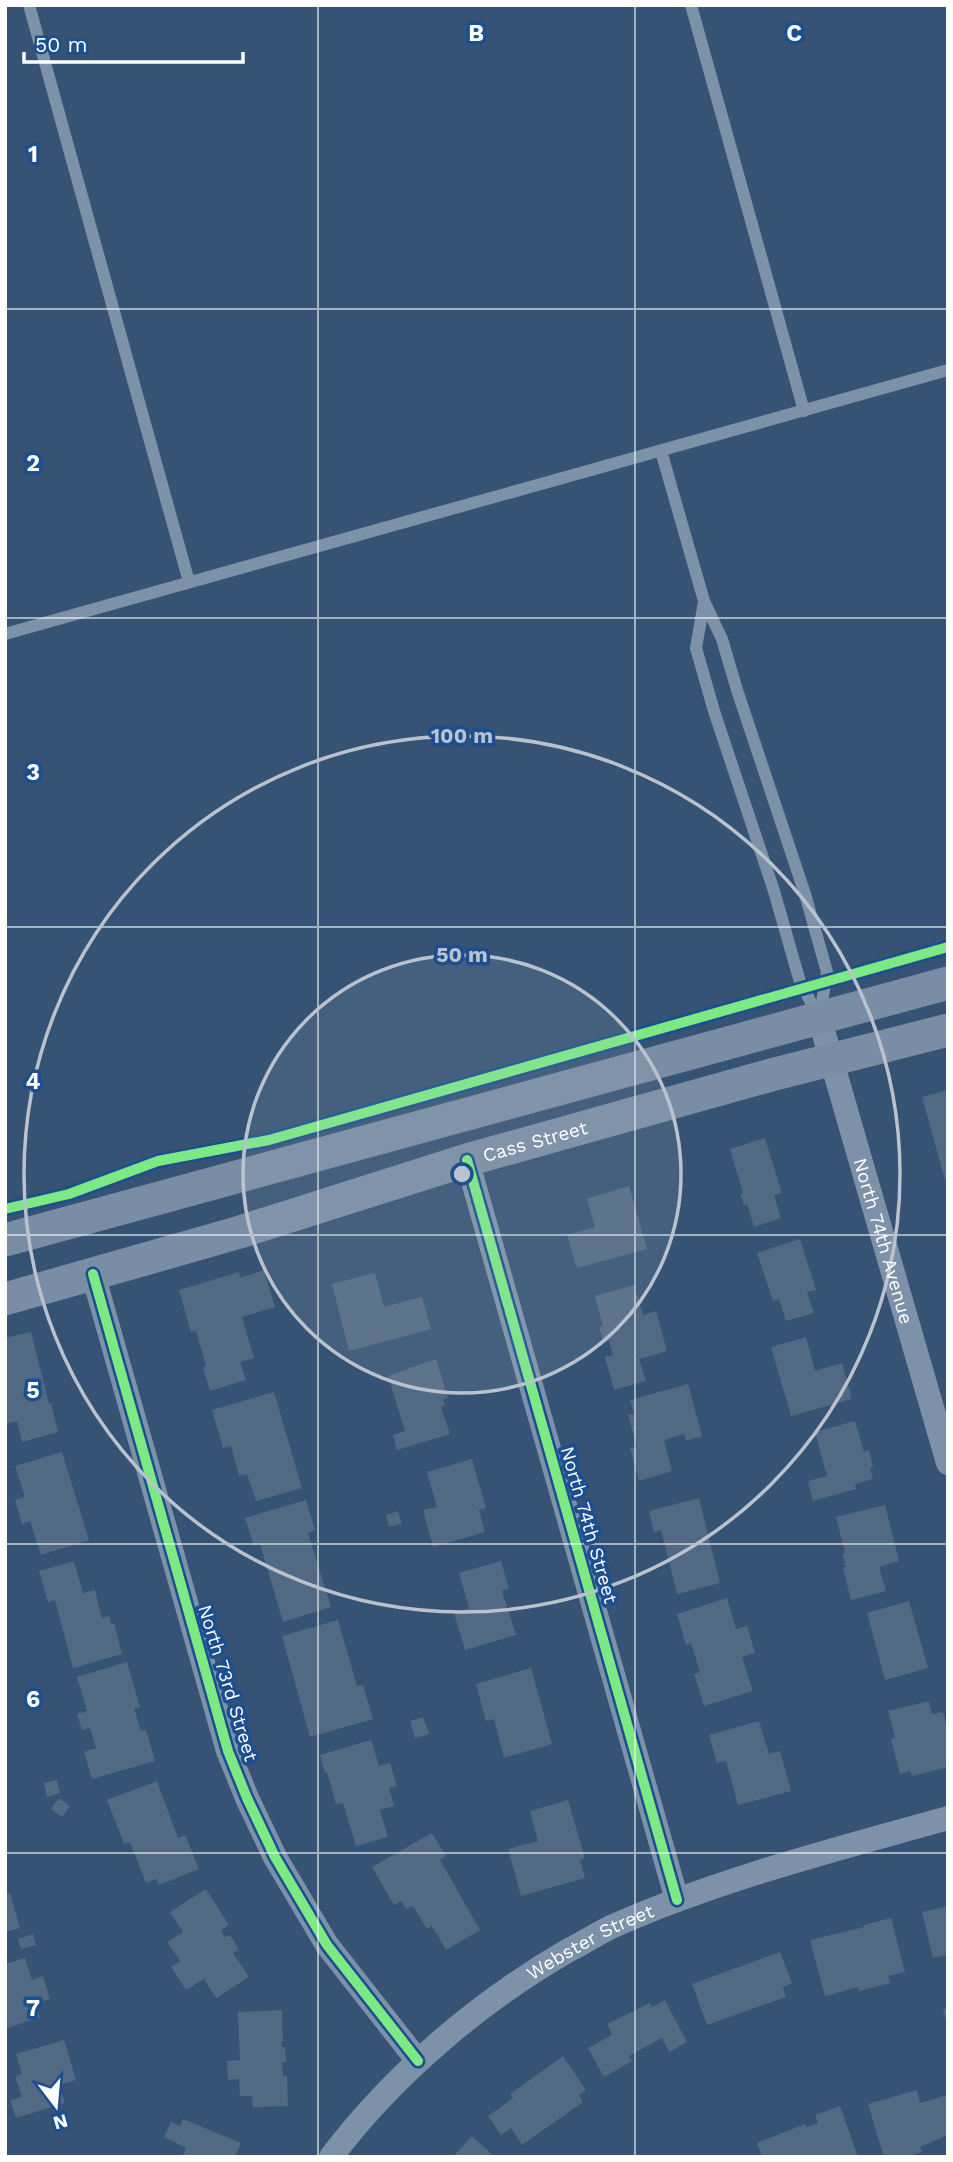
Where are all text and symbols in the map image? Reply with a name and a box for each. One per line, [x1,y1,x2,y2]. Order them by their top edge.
text: B [468,20,484,47]
text: C [786,20,802,47]
scale bar [24,21,243,65]
text: 50 m [35,32,87,57]
text: 1 [28,141,38,168]
text: 2 [26,450,40,477]
text: 100 m [431,723,493,748]
text: 3 [26,759,40,786]
text: 50 m [436,942,488,967]
text: 4 [26,1068,41,1095]
street label: Cass Street [480,1115,590,1167]
street label: North 74th Avenue [849,1155,919,1326]
centre of rings [450,1162,474,1186]
text: 5 [26,1377,40,1404]
street label: North 74th Street [556,1444,622,1606]
street label: North 73rd Street [193,1602,263,1764]
text: 6 [26,1686,40,1713]
street label: Webster Street [522,1899,657,1985]
text: 7 [26,1995,40,2022]
north arrow [21,2071,91,2141]
text: N [51,2109,70,2135]

